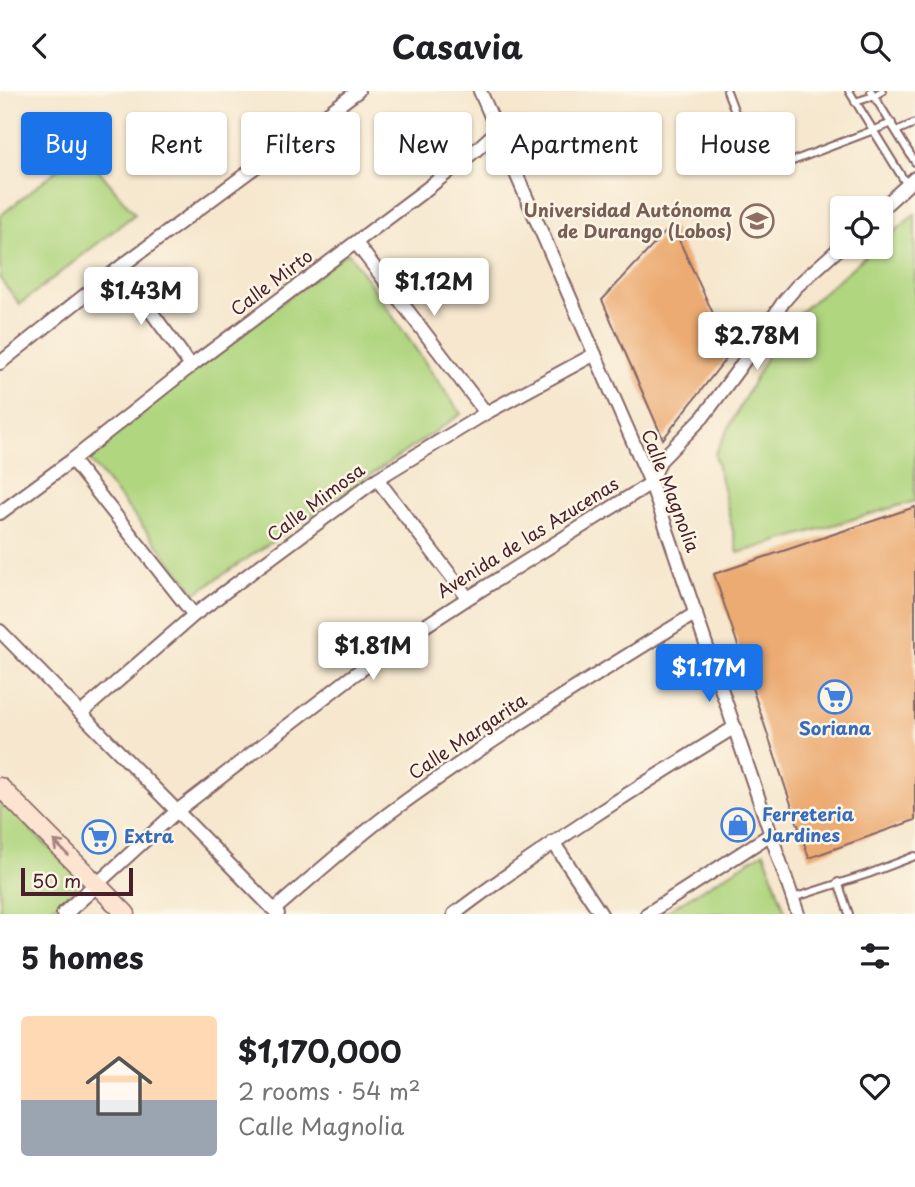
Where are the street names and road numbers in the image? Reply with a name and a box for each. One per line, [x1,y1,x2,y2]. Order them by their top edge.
street label: Calle Mirto [224,242,318,322]
street label: Calle Magnolia [635,425,707,556]
street label: Calle Mimosa [261,456,370,548]
street label: Avenida de las Azucenas [431,470,623,604]
street label: Calle Margarita [403,686,532,785]

